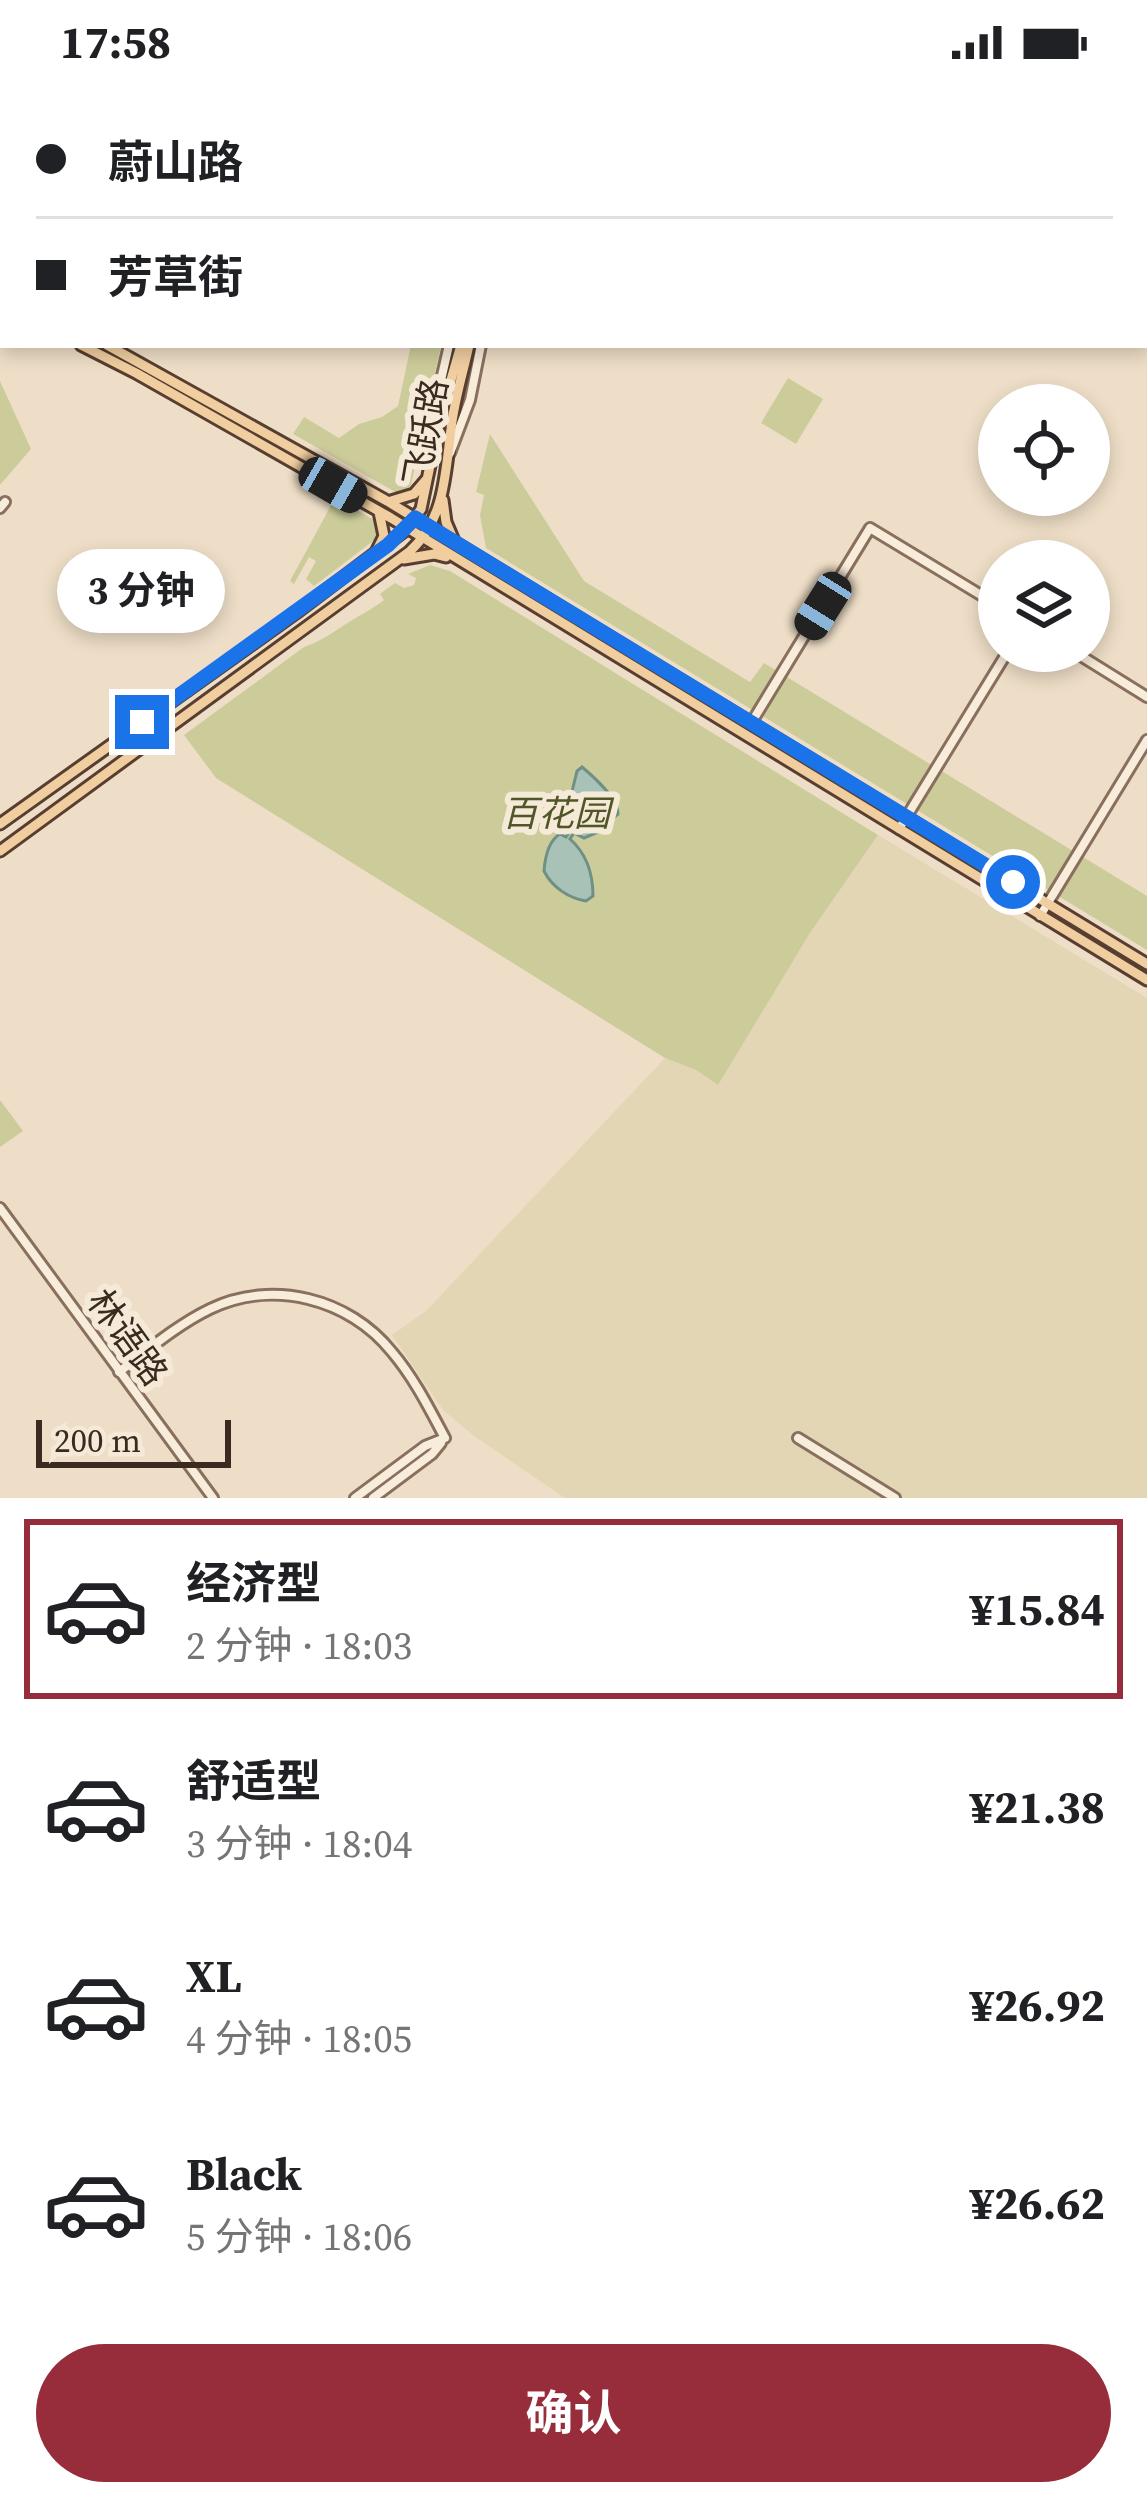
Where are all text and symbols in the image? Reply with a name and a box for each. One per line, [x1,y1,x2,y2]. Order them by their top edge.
text: 17:58 [60,11,171,73]
text: 蔚山路 [108,131,243,193]
text: 芳草街 [108,246,243,308]
street label: 飞跃路 [392,375,459,490]
map controls [978,384,1110,672]
button: locate [978,384,1110,516]
car [293,451,373,519]
button: layers [978,540,1110,672]
callout: 3 分钟 [58,548,226,632]
text: 3 分钟 [87,564,195,617]
car [789,566,857,646]
route end [115,695,169,749]
park label: 百花园 [502,789,615,838]
route start [986,855,1040,909]
street label: 林语路 [76,1279,179,1395]
scale bar [36,1414,231,1467]
text: 200 m [54,1418,141,1463]
text: 经济型 [186,1552,321,1614]
icon: car [42,1555,150,1663]
text: ¥15.84 [970,1578,1105,1640]
text: 2 分钟 · 18:03 [186,1619,412,1672]
text: 舒适型 [186,1750,321,1812]
icon: car [42,1753,150,1861]
text: ¥21.38 [970,1776,1105,1838]
text: 3 分钟 · 18:04 [186,1817,412,1870]
text: XL [186,1945,242,2007]
icon: car [42,1951,150,2059]
text: ¥26.92 [970,1974,1105,2036]
text: 4 分钟 · 18:05 [186,2012,412,2065]
text: Black [186,2143,302,2205]
icon: car [42,2149,150,2257]
text: ¥26.62 [970,2172,1105,2234]
text: 5 分钟 · 18:06 [186,2210,412,2263]
button: 确认 [36,2344,1111,2482]

